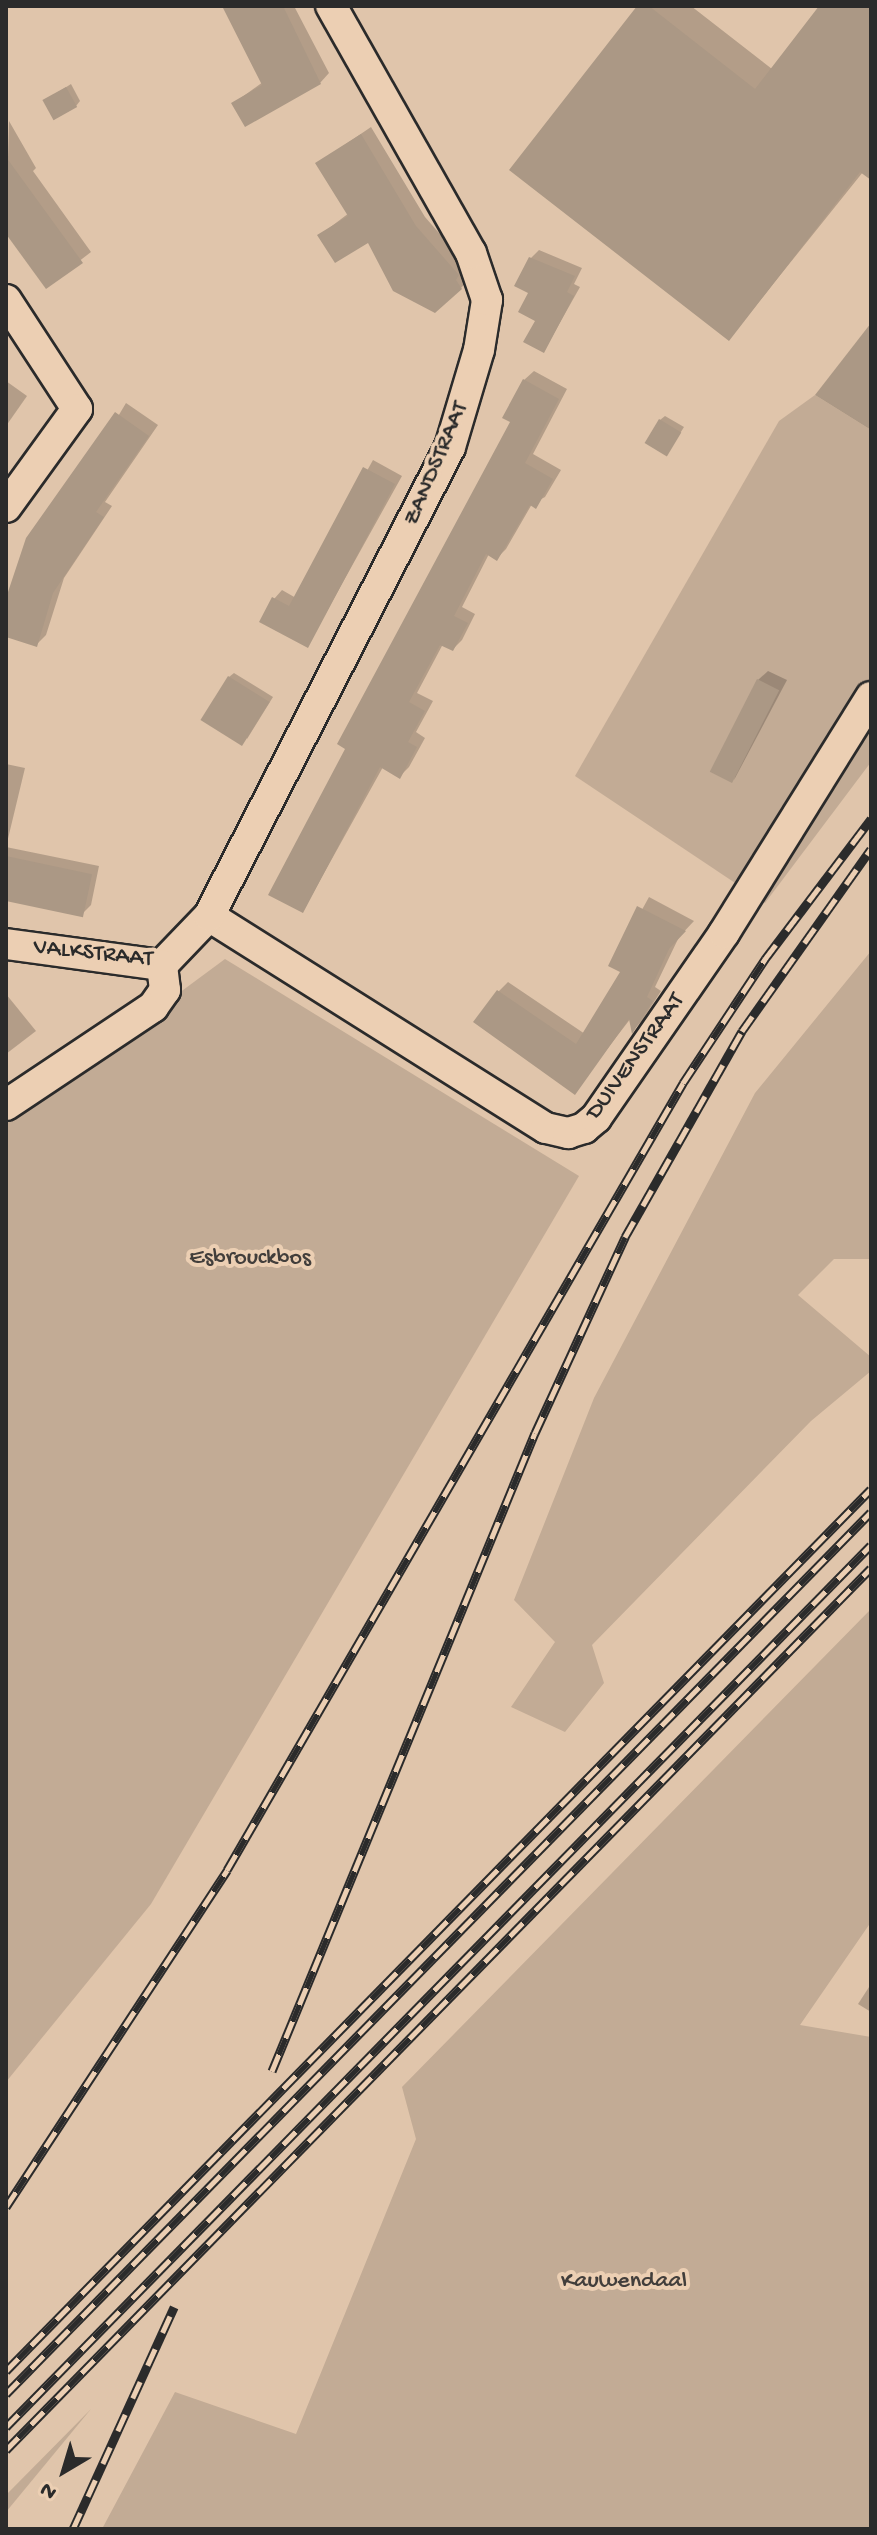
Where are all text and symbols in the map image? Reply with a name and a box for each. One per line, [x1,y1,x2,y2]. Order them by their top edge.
street label: ZANDSTRAAT [398,398,476,530]
street label: VALKSTRAAT [32,933,154,975]
street label: DUIVENSTRAAT [580,988,692,1126]
park label: Esbrouckbos [189,1245,311,1273]
park label: Kauwendaal [561,2268,687,2296]
north arrow [24,2431,104,2511]
text: N [36,2475,63,2505]

